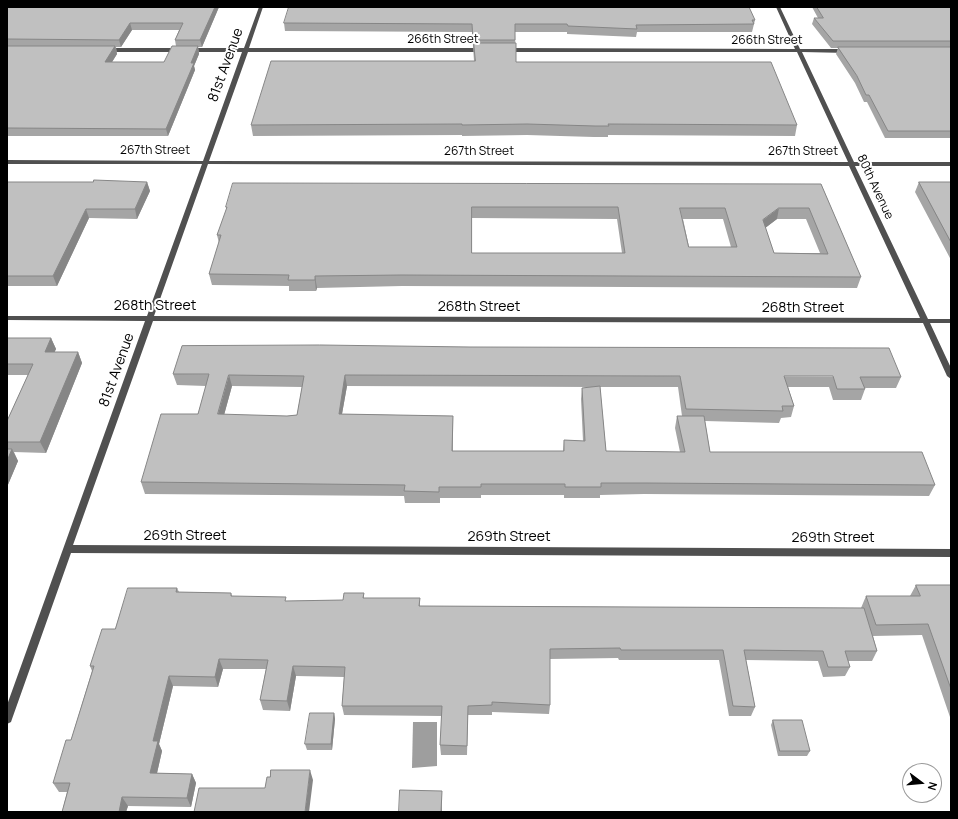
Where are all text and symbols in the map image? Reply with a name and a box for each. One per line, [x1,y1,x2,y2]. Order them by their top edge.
street label: 81st Avenue [205,26,247,104]
street label: 266th Street [407,33,479,47]
street label: 266th Street [731,34,803,48]
street label: 267th Street [120,144,190,158]
street label: 267th Street [444,145,514,159]
street label: 267th Street [768,145,838,159]
street label: 80th Avenue [854,152,896,222]
street label: 268th Street [114,298,196,314]
street label: 268th Street [438,299,520,315]
street label: 268th Street [762,300,844,316]
street label: 81st Avenue [96,331,138,409]
street label: 269th Street [143,528,227,544]
street label: 269th Street [467,529,551,545]
street label: 269th Street [791,530,875,546]
north arrow [902,763,942,803]
text: N [925,780,941,792]

